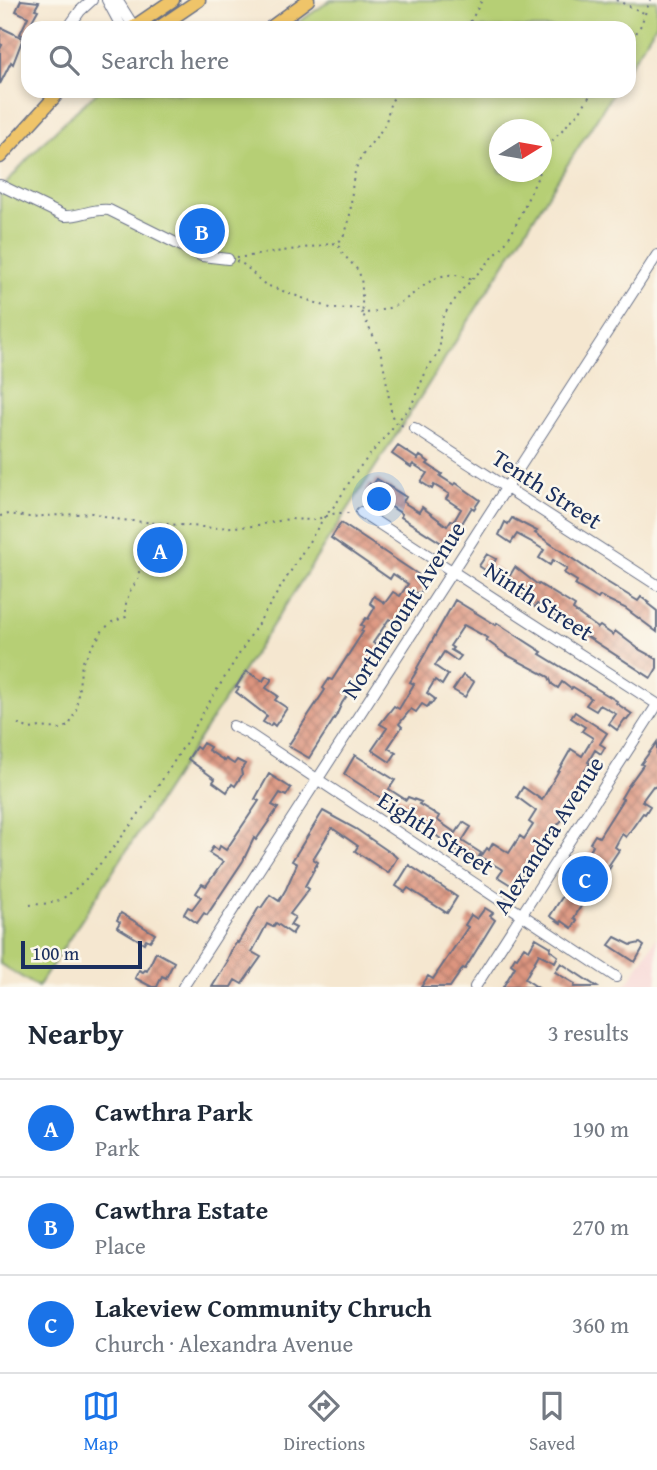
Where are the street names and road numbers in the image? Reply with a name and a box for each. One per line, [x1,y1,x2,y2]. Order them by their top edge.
street label: Tenth Street [485,440,609,538]
street label: Northmount Avenue [332,514,474,706]
street label: Ninth Street [478,553,601,650]
street label: Alexandra Avenue [484,749,612,921]
street label: Eighth Street [371,782,501,884]

